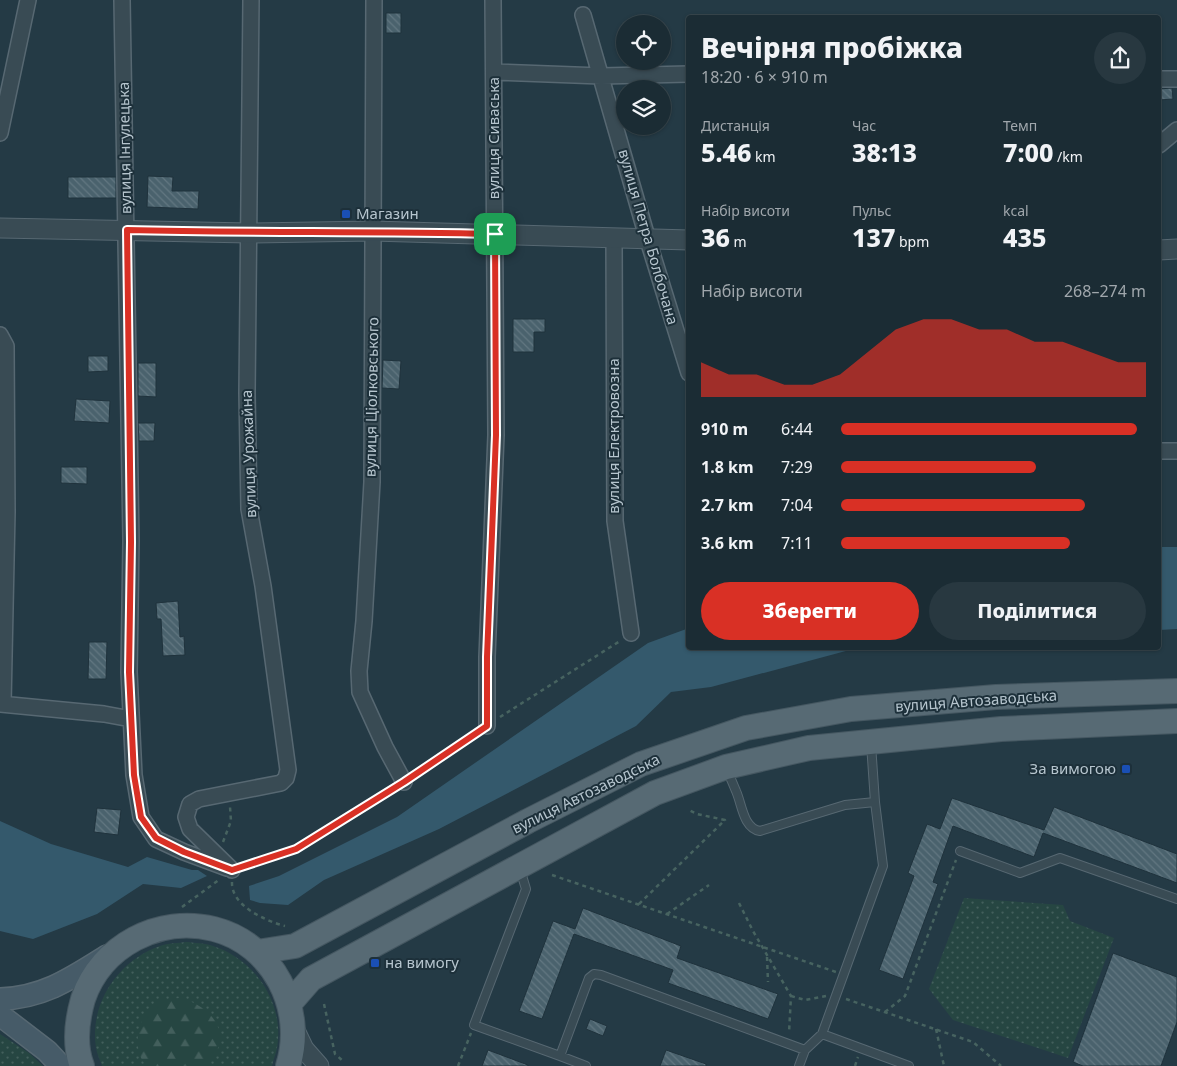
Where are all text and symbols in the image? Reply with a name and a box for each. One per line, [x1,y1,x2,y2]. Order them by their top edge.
map controls [616,15,671,135]
button: locate [616,15,671,70]
text: Вечірня пробіжка [701,28,963,66]
button: share [1094,32,1146,84]
text: 18:20 · 6 × 910 m [701,66,828,88]
street label: вулиця Сиваська [483,77,503,199]
button: layers [616,80,671,135]
street label: вулиця Інгулецька [113,82,135,214]
text: Дистанція [701,116,770,135]
text: Час [852,116,876,135]
text: Темп [1003,116,1037,135]
text: 5.46 [701,135,751,169]
text: 38:13 [852,135,917,169]
text: 7:00 [1003,135,1053,169]
street label: вулиця Петра Болбочана [614,147,684,327]
text: km [751,147,776,166]
text: /km [1053,147,1083,166]
text: Набір висоти [701,201,790,220]
text: Пульс [852,201,891,220]
text: kcal [1003,201,1029,220]
place label: Магазин [356,203,419,223]
marker: Магазин [340,208,352,220]
pin [474,213,516,255]
icon: arrive [481,220,509,248]
text: 36 [701,220,730,254]
text: 137 [852,220,895,254]
text: 435 [1003,220,1046,254]
text: m [730,232,747,251]
text: bpm [895,232,929,251]
text: Набір висоти [701,280,803,302]
text: 268–274 m [1064,280,1146,302]
street label: вулиця Ціолковського [360,317,382,477]
street label: вулиця Електровозна [603,358,623,514]
street label: вулиця Урожайна [236,390,260,518]
text: 910 m [701,418,748,440]
text: 6:44 [781,418,813,440]
text: 1.8 km [701,456,753,478]
text: 7:29 [781,456,813,478]
text: 2.7 km [701,494,753,516]
text: 7:04 [781,494,813,516]
text: 3.6 km [701,532,753,554]
text: 7:11 [781,532,813,554]
button: Зберегти [701,582,919,640]
button: Поділитися [929,582,1146,640]
street label: вулиця Автозаводська [894,684,1058,716]
street label: вулиця Автозаводська [508,749,663,838]
place label: За вимогою [1030,758,1116,778]
marker: За вимогою [1120,763,1132,775]
place label: на вимогу [385,952,459,972]
marker: на вимогу [369,957,381,969]

